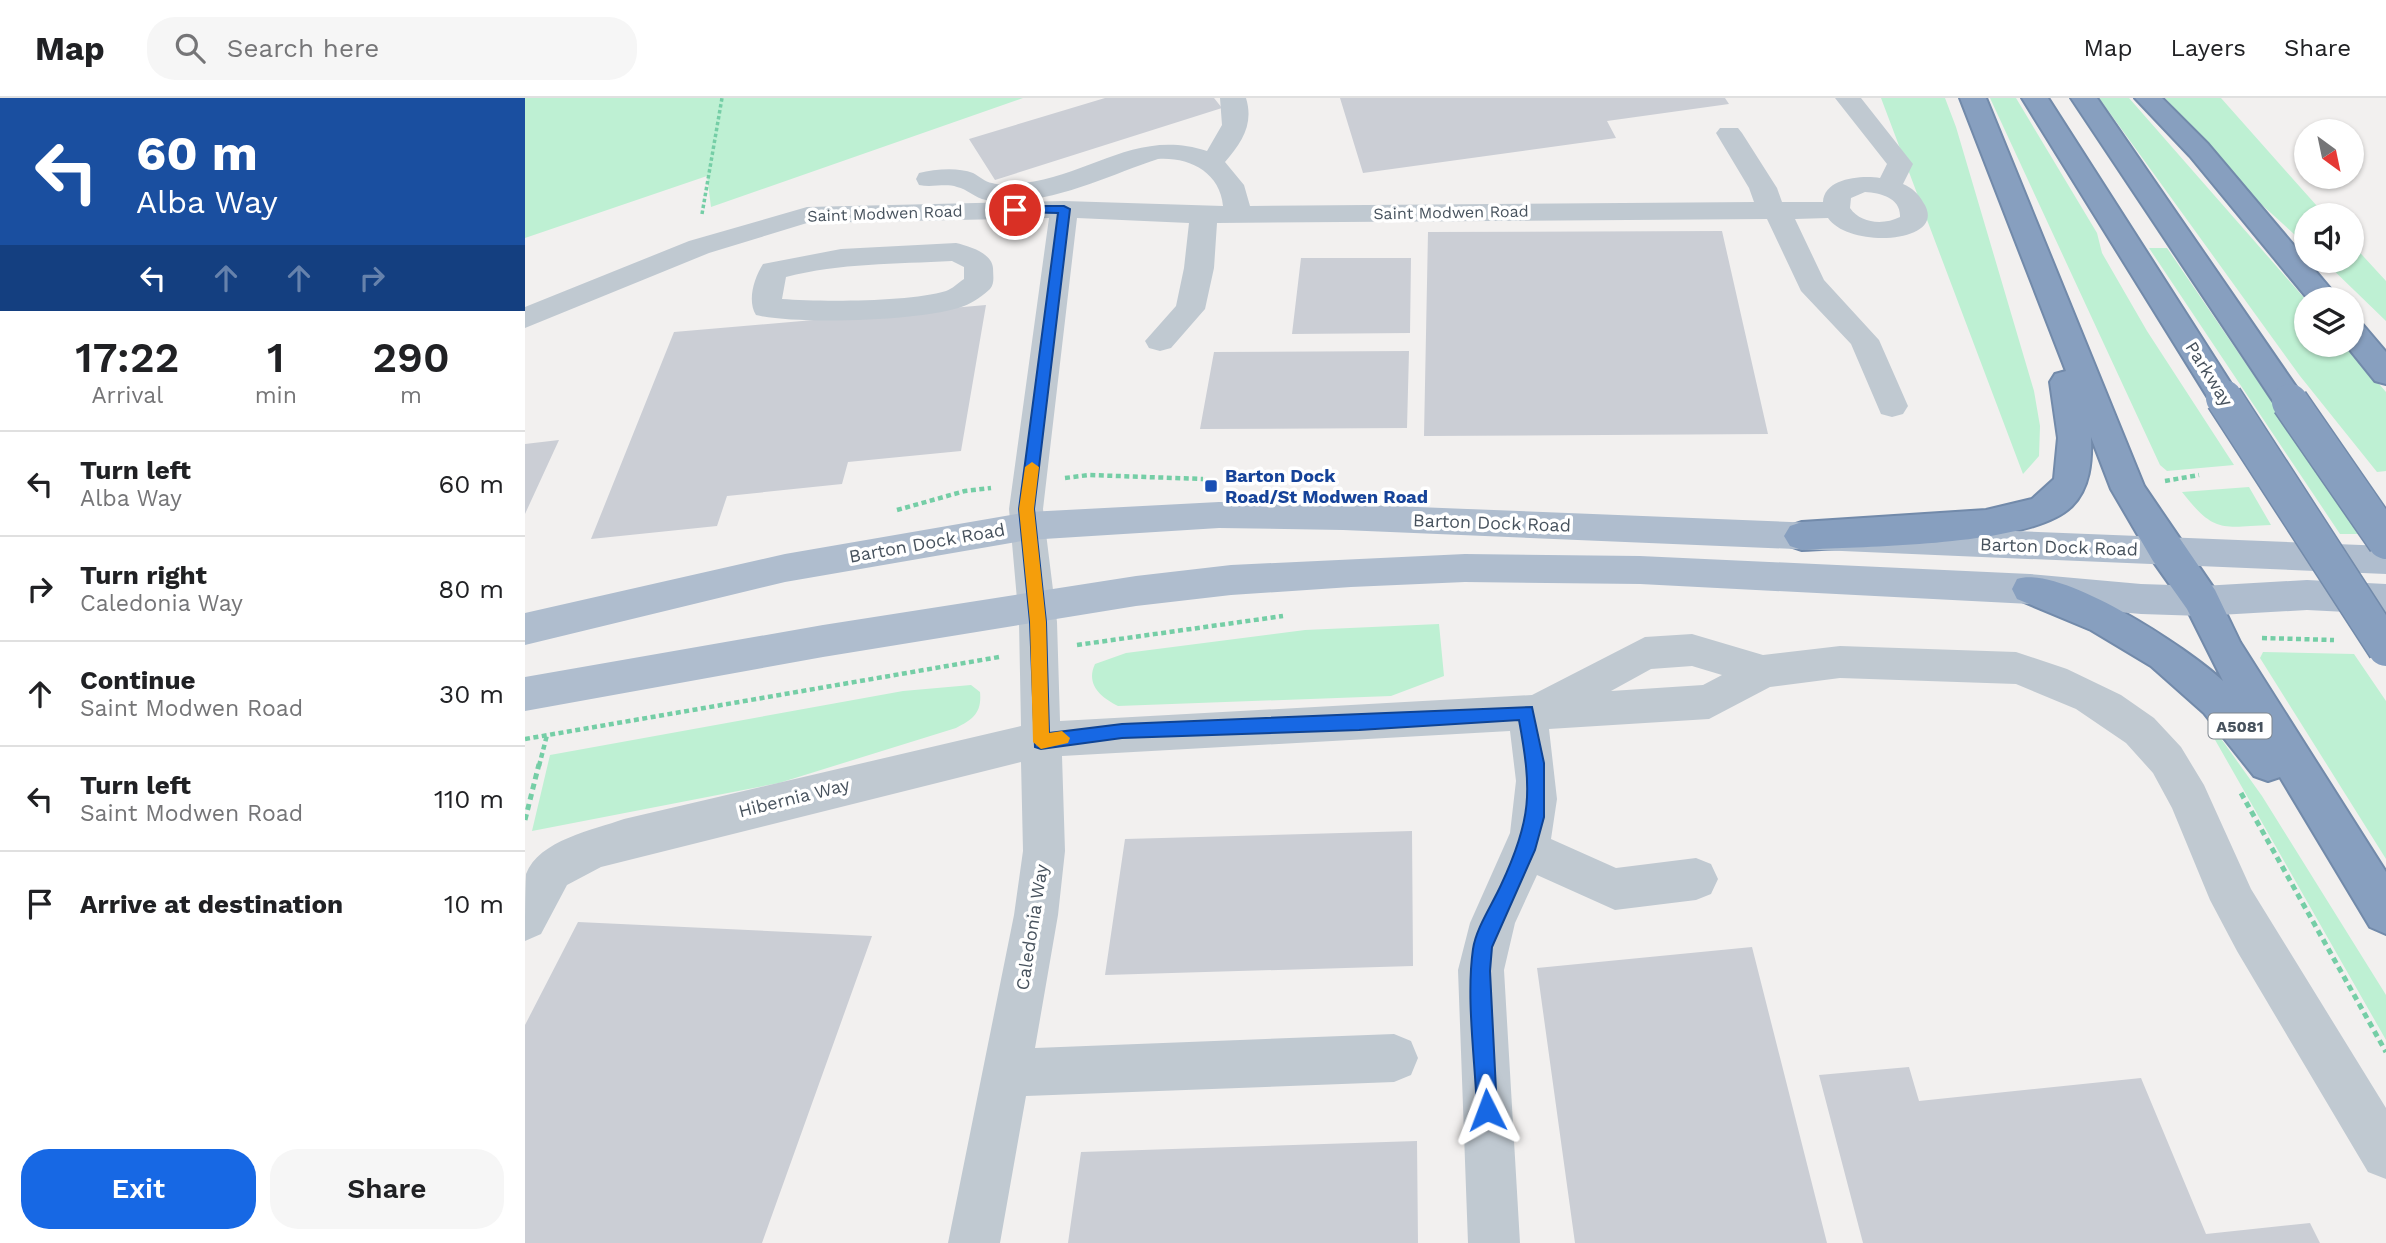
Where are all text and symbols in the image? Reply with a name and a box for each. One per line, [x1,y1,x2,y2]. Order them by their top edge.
search box [147,17,637,80]
text: Map [35,29,105,68]
icon: search [171,29,209,67]
text: Search here [227,33,379,63]
text: Map [2084,34,2132,62]
text: Layers [2170,34,2246,62]
text: Share [2284,34,2351,62]
north arrow [2294,119,2364,189]
map controls [2294,119,2364,357]
text: 60 m [136,124,258,182]
icon: left [21,126,112,217]
pin [985,180,1045,240]
text: Alba Way [136,183,278,221]
icon: arrive [996,191,1034,229]
street label: Saint Modwen Road [807,201,963,226]
street label: Saint Modwen Road [1373,202,1529,223]
button: sound [2294,203,2364,273]
icon: left [134,259,172,297]
icon: ahead [207,259,245,297]
icon: ahead [280,259,318,297]
icon: right [353,259,391,297]
button: layers [2294,287,2364,357]
text: 17:22 [75,333,179,382]
text: 1 [267,333,285,382]
text: 290 [372,333,450,382]
street label: Parkway [2181,337,2238,411]
text: Arrival [91,382,163,409]
text: min [255,382,297,409]
text: m [400,382,422,409]
text: Turn left [80,455,191,485]
icon: left [21,465,59,503]
place label: Barton Dock Road/St Modwen Road [1225,465,1428,507]
text: 60 m [438,469,504,499]
marker: Barton Dock Road/St Modwen Road [1203,478,1219,494]
text: Alba Way [80,485,182,512]
street label: Barton Dock Road [1413,509,1571,536]
street label: Barton Dock Road [847,518,1007,567]
street label: Barton Dock Road [1980,533,2138,560]
text: Turn right [80,560,207,590]
icon: right [21,570,59,608]
text: 80 m [438,574,504,604]
text: Caledonia Way [80,590,243,617]
text: Continue [80,665,196,695]
icon: ahead [21,675,59,713]
text: 30 m [439,679,504,709]
text: Saint Modwen Road [80,695,303,722]
road number: A5081 [2209,713,2271,738]
text: Turn left [80,770,191,800]
street label: Hibernia Way [736,773,852,821]
icon: left [21,780,59,818]
text: 110 m [434,784,504,814]
text: Saint Modwen Road [80,800,303,827]
street label: Caledonia Way [1011,862,1052,992]
icon: arrive [21,885,59,923]
text: Arrive at destination [80,889,343,919]
text: 10 m [444,889,504,919]
position arrow [1450,1073,1524,1147]
button: Exit [21,1149,256,1229]
button: Share [270,1149,504,1229]

